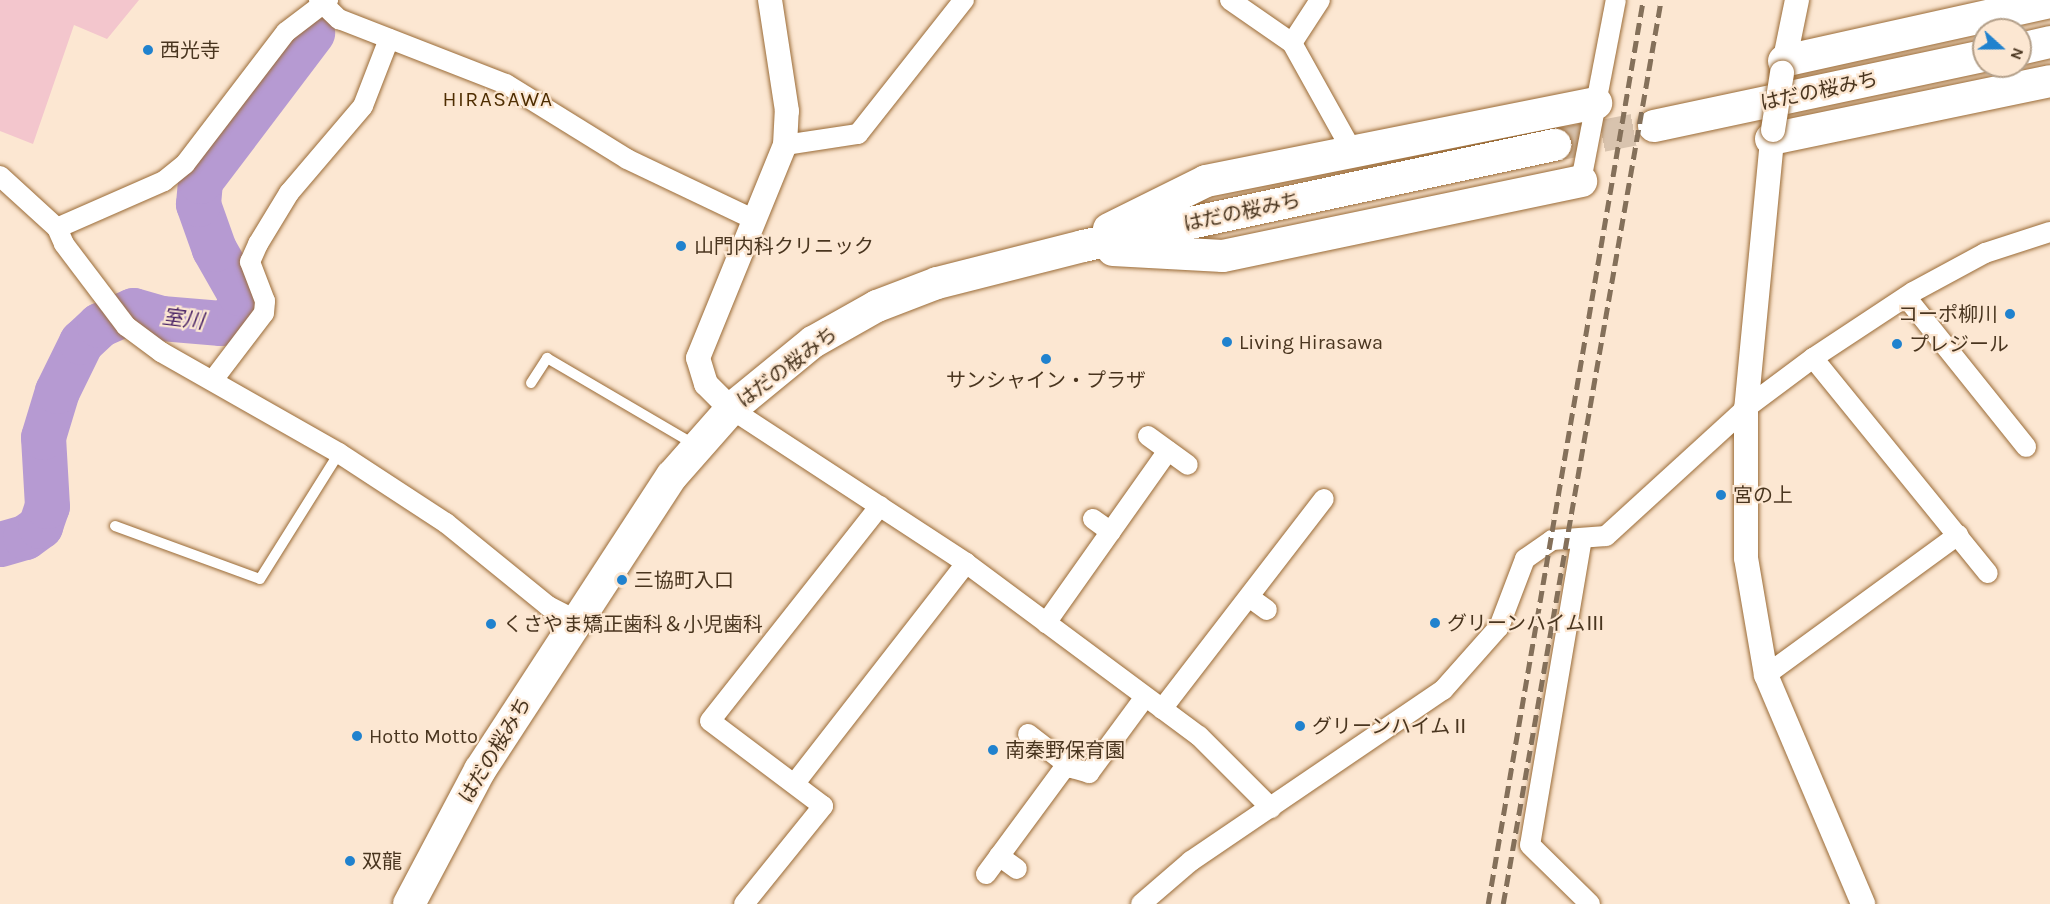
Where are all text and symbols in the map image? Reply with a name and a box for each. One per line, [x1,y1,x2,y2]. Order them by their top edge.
north arrow [1972,18,2032,78]
place label: 西光寺 [160,38,220,62]
marker: 西光寺 [141,43,155,57]
text: N [2006,45,2028,63]
street label: はだの桜みち [1758,67,1880,115]
district label: HIRASAWA [442,86,554,112]
street label: はだの桜みち [1181,188,1303,236]
place label: 山門内科クリニック [694,234,874,258]
marker: 山門内科クリニック [672,237,690,255]
place label: コーポ柳川 [1898,302,1998,326]
water label: 室川 [161,304,205,334]
marker: コーポ柳川 [2003,307,2017,321]
street label: はだの桜みち [732,321,842,413]
place label: Living Hirasawa [1239,330,1383,354]
place label: プレジール [1909,332,2009,356]
marker: Living Hirasawa [1220,335,1234,349]
marker: プレジール [1890,337,1904,351]
marker: サンシャイン・プラザ [1039,352,1053,366]
place label: サンシャイン・プラザ [946,368,1146,392]
place label: 宮の上 [1733,483,1793,507]
marker: 宮の上 [1714,488,1728,502]
place label: 三協町入口 [634,568,734,592]
marker: 三協町入口 [615,573,629,587]
place label: グリーンハイムⅢ [1447,611,1607,635]
place label: くさやま矯正歯科＆小児歯科 [503,612,763,636]
marker: グリーンハイムⅢ [1428,616,1442,630]
marker: くさやま矯正歯科＆小児歯科 [484,617,498,631]
street label: はだの桜みち [454,692,536,808]
place label: グリーンハイムⅡ [1312,714,1472,738]
marker: グリーンハイムⅡ [1293,719,1307,733]
place label: Hotto Motto [369,724,478,748]
marker: Hotto Motto [350,729,364,743]
place label: 南秦野保育園 [1005,738,1125,762]
marker: 南秦野保育園 [986,743,1000,757]
place label: 双龍 [362,849,402,873]
marker: 双龍 [343,854,357,868]

